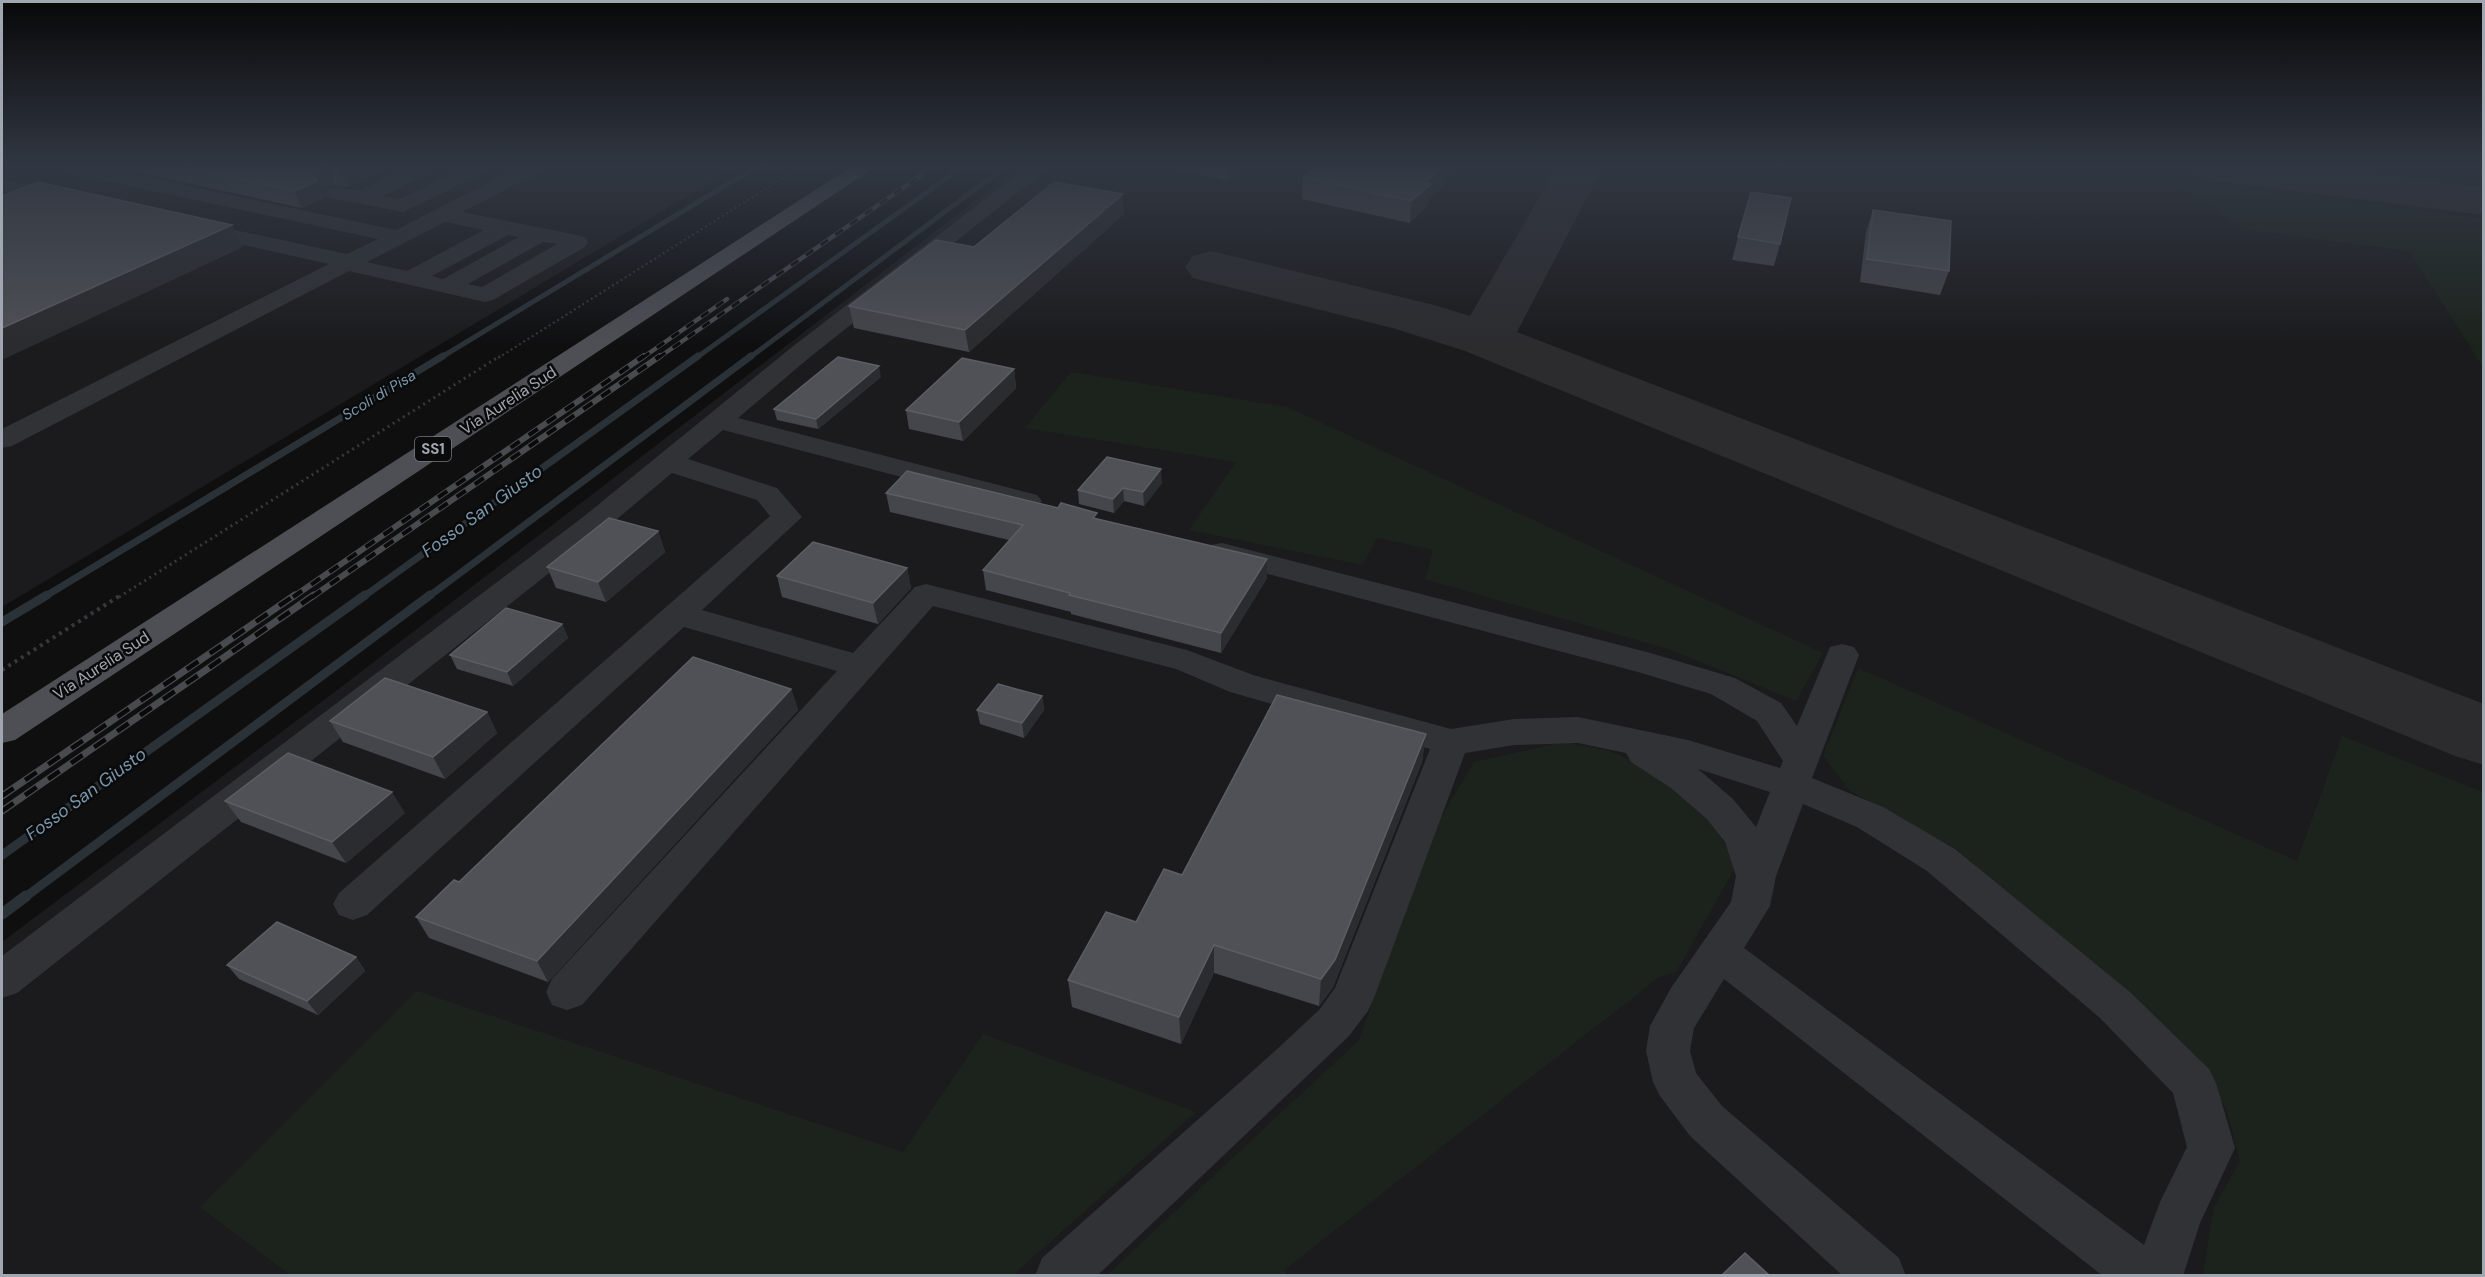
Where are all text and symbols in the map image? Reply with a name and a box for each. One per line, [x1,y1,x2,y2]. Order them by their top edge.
street label: Via Aurelia Sud [456,361,560,439]
water label: Scoli di Pisa [338,365,420,425]
road number: SS1 [415,437,451,461]
water label: Fosso San Giusto [417,459,547,563]
street label: Via Aurelia Sud [49,626,153,704]
water label: Fosso San Giusto [21,742,151,846]

